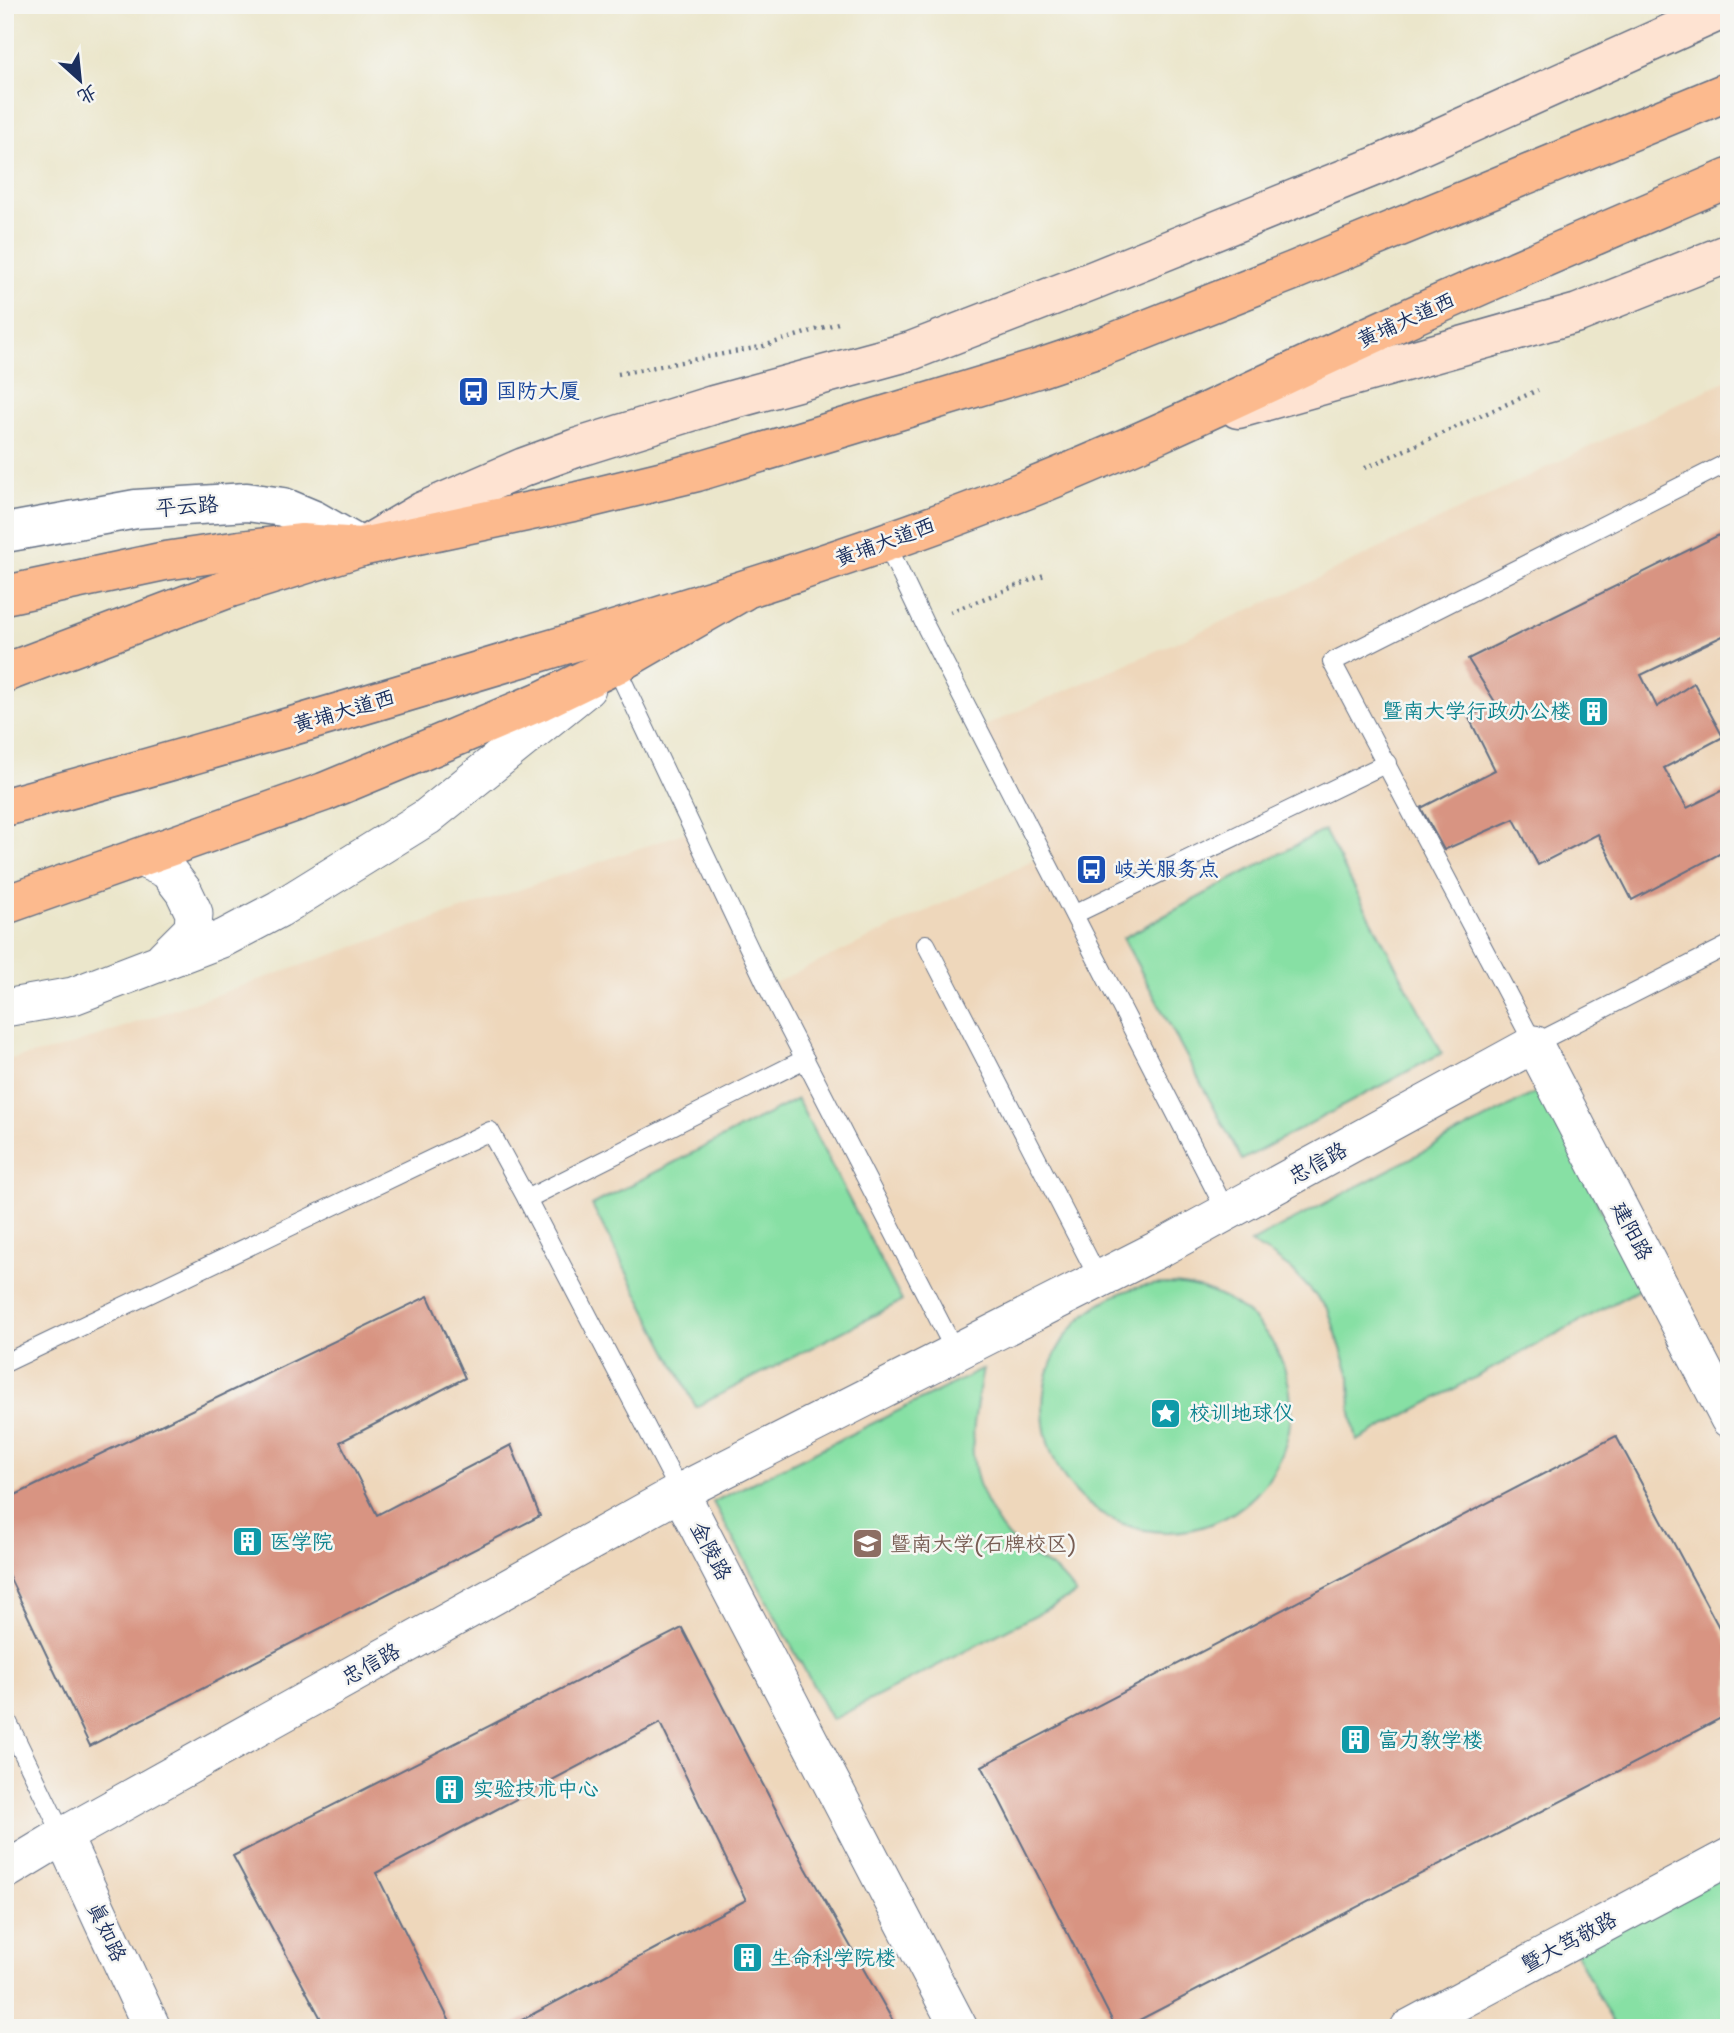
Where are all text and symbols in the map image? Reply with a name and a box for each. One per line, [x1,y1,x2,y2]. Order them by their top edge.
north arrow [46,46,116,116]
text: 北 [73,79,102,110]
street label: 黄埔大道西 [1352,286,1460,354]
bus stop icon: 国防大厦 [456,374,490,408]
place label: 国防大厦 [496,377,580,405]
street label: 平云路 [155,490,219,522]
street label: 黄埔大道西 [831,511,939,573]
street label: 黄埔大道西 [290,683,398,739]
building icon: 暨南大学行政办公楼 [1577,694,1611,728]
place label: 暨南大学行政办公楼 [1382,697,1571,725]
bus stop icon: 岐关服务点 [1074,852,1108,886]
place label: 岐关服务点 [1114,855,1219,883]
street label: 忠信路 [1284,1135,1352,1191]
street label: 建阳路 [1605,1197,1659,1265]
place icon: 校训地球仪 [1149,1396,1183,1430]
place label: 校训地球仪 [1189,1399,1294,1427]
street label: 金陵路 [684,1517,738,1585]
building icon: 医学院 [230,1525,264,1559]
school or university icon: 暨南大学(石牌校区) [850,1527,884,1561]
place label: 医学院 [270,1528,333,1556]
place label: 暨南大学(石牌校区) [890,1530,1076,1558]
street label: 忠信路 [337,1636,405,1692]
building icon: 富力教学楼 [1338,1723,1372,1757]
place label: 富力教学楼 [1378,1726,1483,1754]
building icon: 实验技术中心 [433,1772,467,1806]
place label: 实验技术中心 [473,1775,599,1803]
street label: 真如路 [81,1898,133,1966]
street label: 暨大笃敬路 [1516,1905,1622,1979]
building icon: 生命科学院楼 [730,1941,764,1975]
place label: 生命科学院楼 [770,1944,896,1972]

